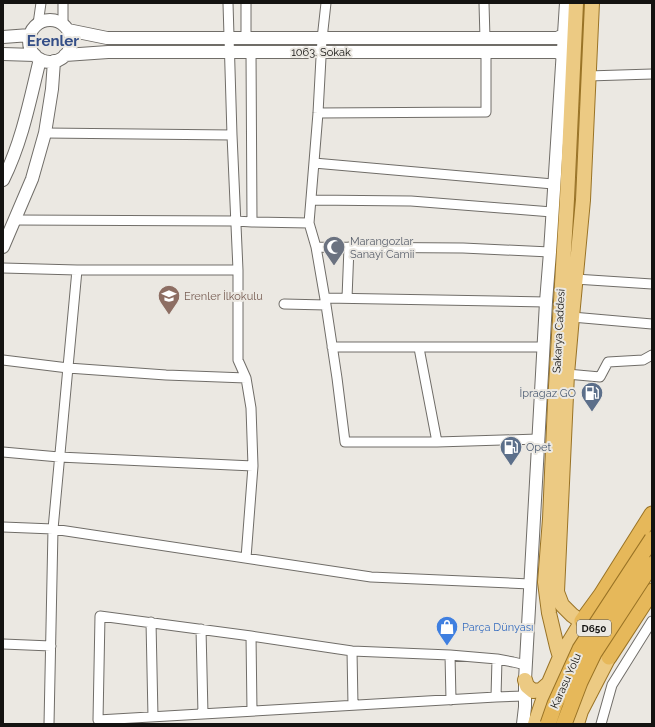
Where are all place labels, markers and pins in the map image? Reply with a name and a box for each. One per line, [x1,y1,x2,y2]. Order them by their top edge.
mosque icon: Marangozlar Sanayi Camii [321,234,347,267]
place label: Marangozlar Sanayi Camii [350,235,415,261]
school or university icon: Erenler İlkokulu [156,283,182,316]
place label: Erenler İlkokulu [184,290,263,303]
fuel station icon: İpragaz GO [579,380,605,413]
place label: İpragaz GO [520,387,576,400]
fuel station icon: Opet [498,434,524,467]
place label: Opet [526,441,551,454]
shop icon: Parça Dünyası [434,614,460,647]
place label: Parça Dünyası [462,621,534,634]

